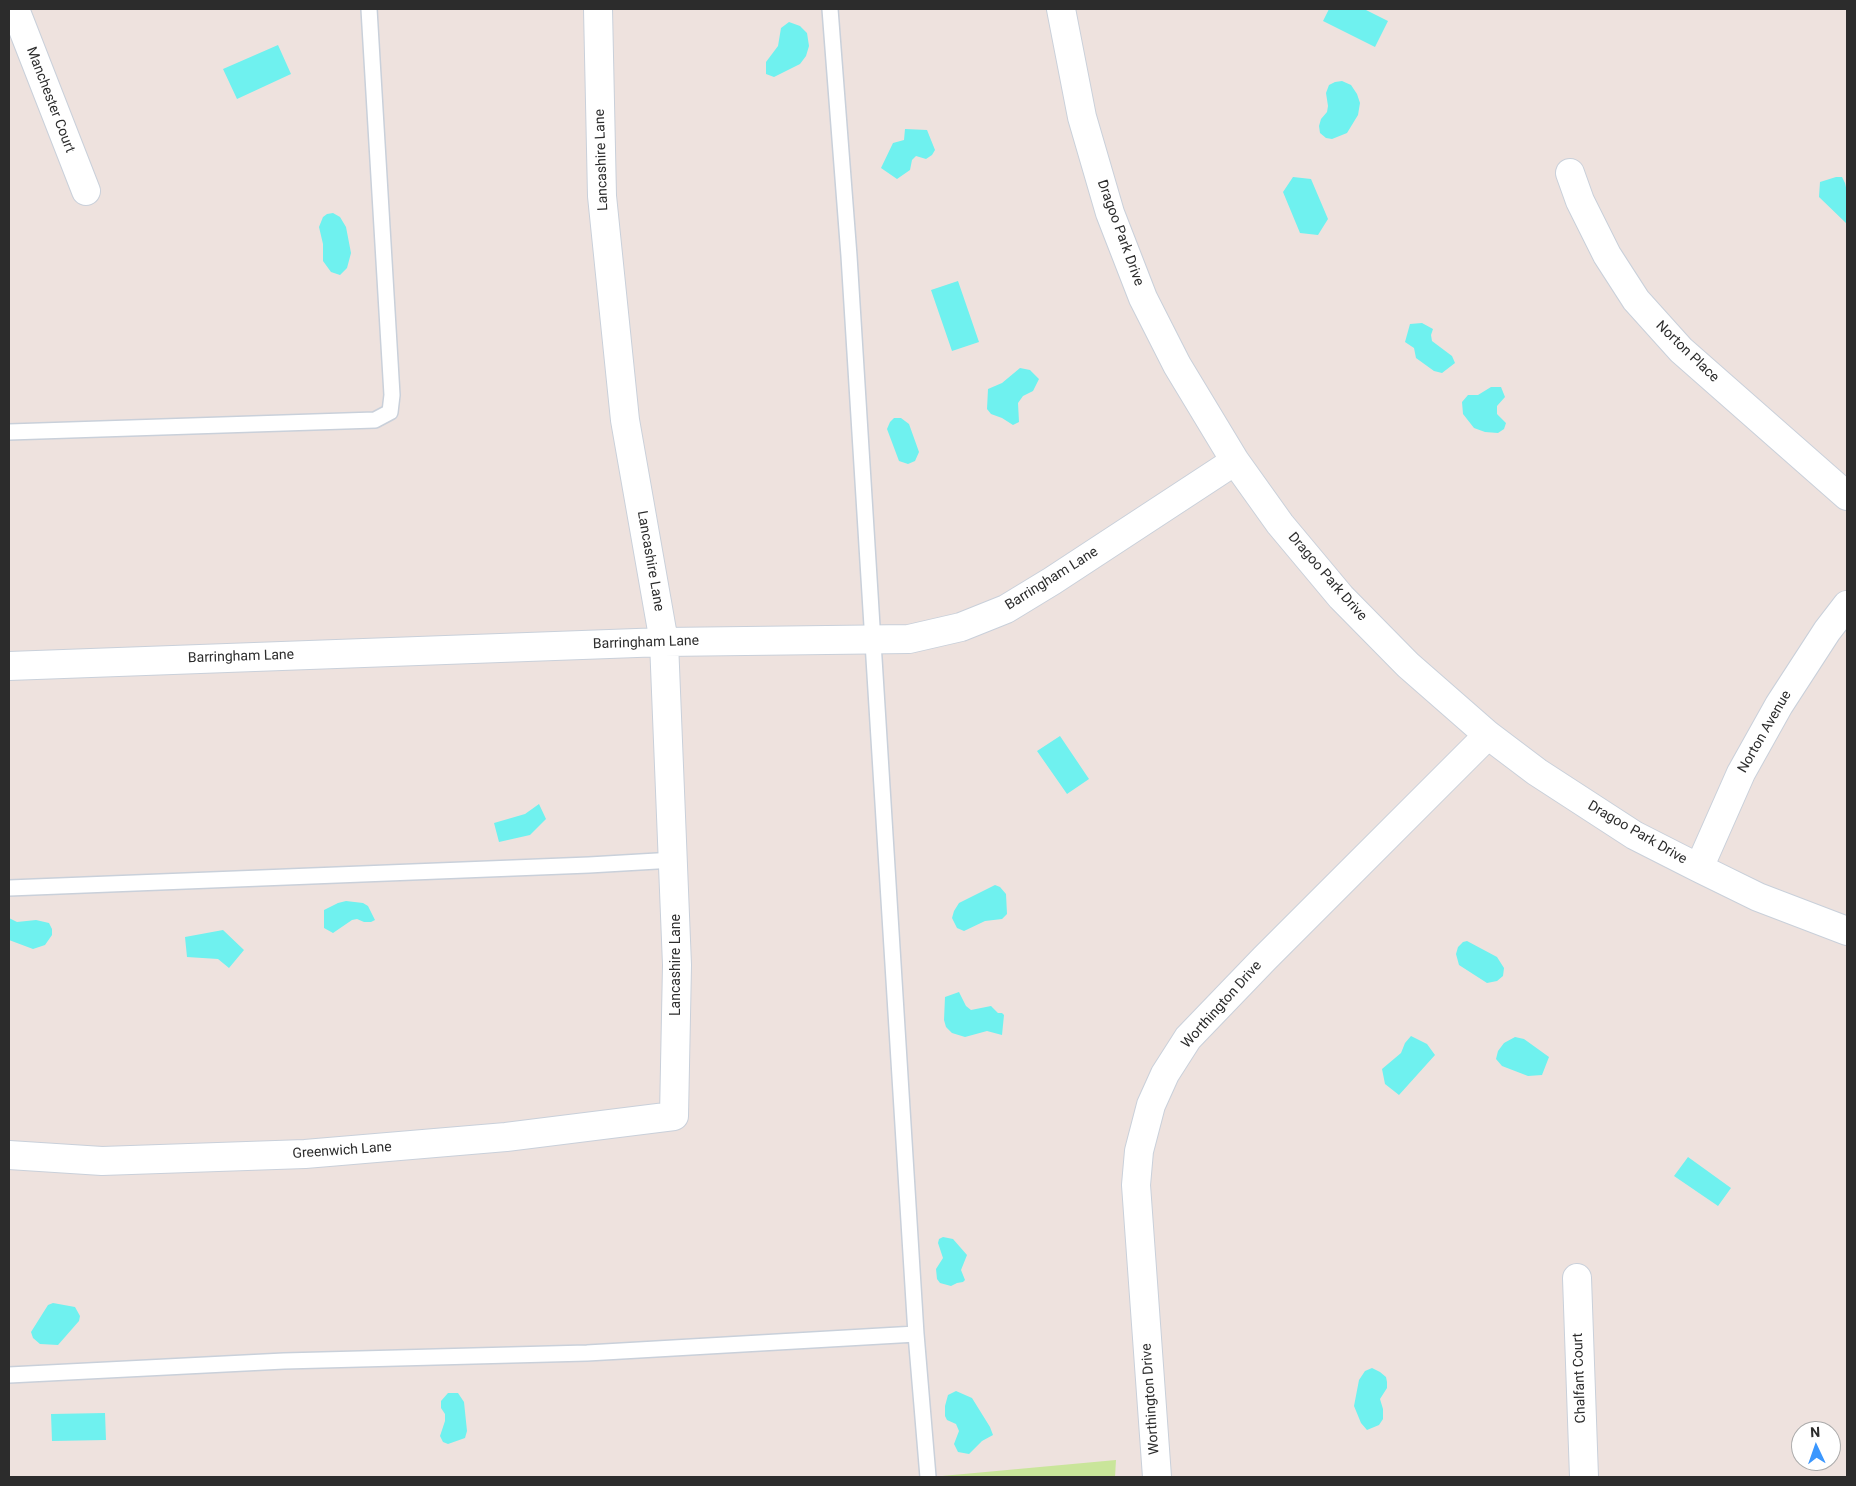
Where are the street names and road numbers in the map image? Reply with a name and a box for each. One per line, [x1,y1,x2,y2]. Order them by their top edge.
street label: Manchester Court [22,45,78,155]
street label: Lancashire Lane [592,109,612,211]
street label: Dragoo Park Drive [1093,178,1147,288]
street label: Norton Place [1652,318,1722,386]
street label: Lancashire Lane [633,509,667,613]
street label: Dragoo Park Drive [1284,529,1370,625]
street label: Barringham Lane [1003,544,1101,614]
street label: Barringham Lane [593,633,699,653]
street label: Barringham Lane [188,647,294,667]
street label: Norton Avenue [1735,688,1795,776]
street label: Dragoo Park Drive [1584,798,1690,868]
street label: Lancashire Lane [668,914,684,1016]
street label: Worthington Drive [1178,958,1266,1052]
street label: Greenwich Lane [292,1139,392,1163]
street label: Chalfant Court [1570,1332,1590,1424]
street label: Worthington Drive [1139,1343,1163,1455]

